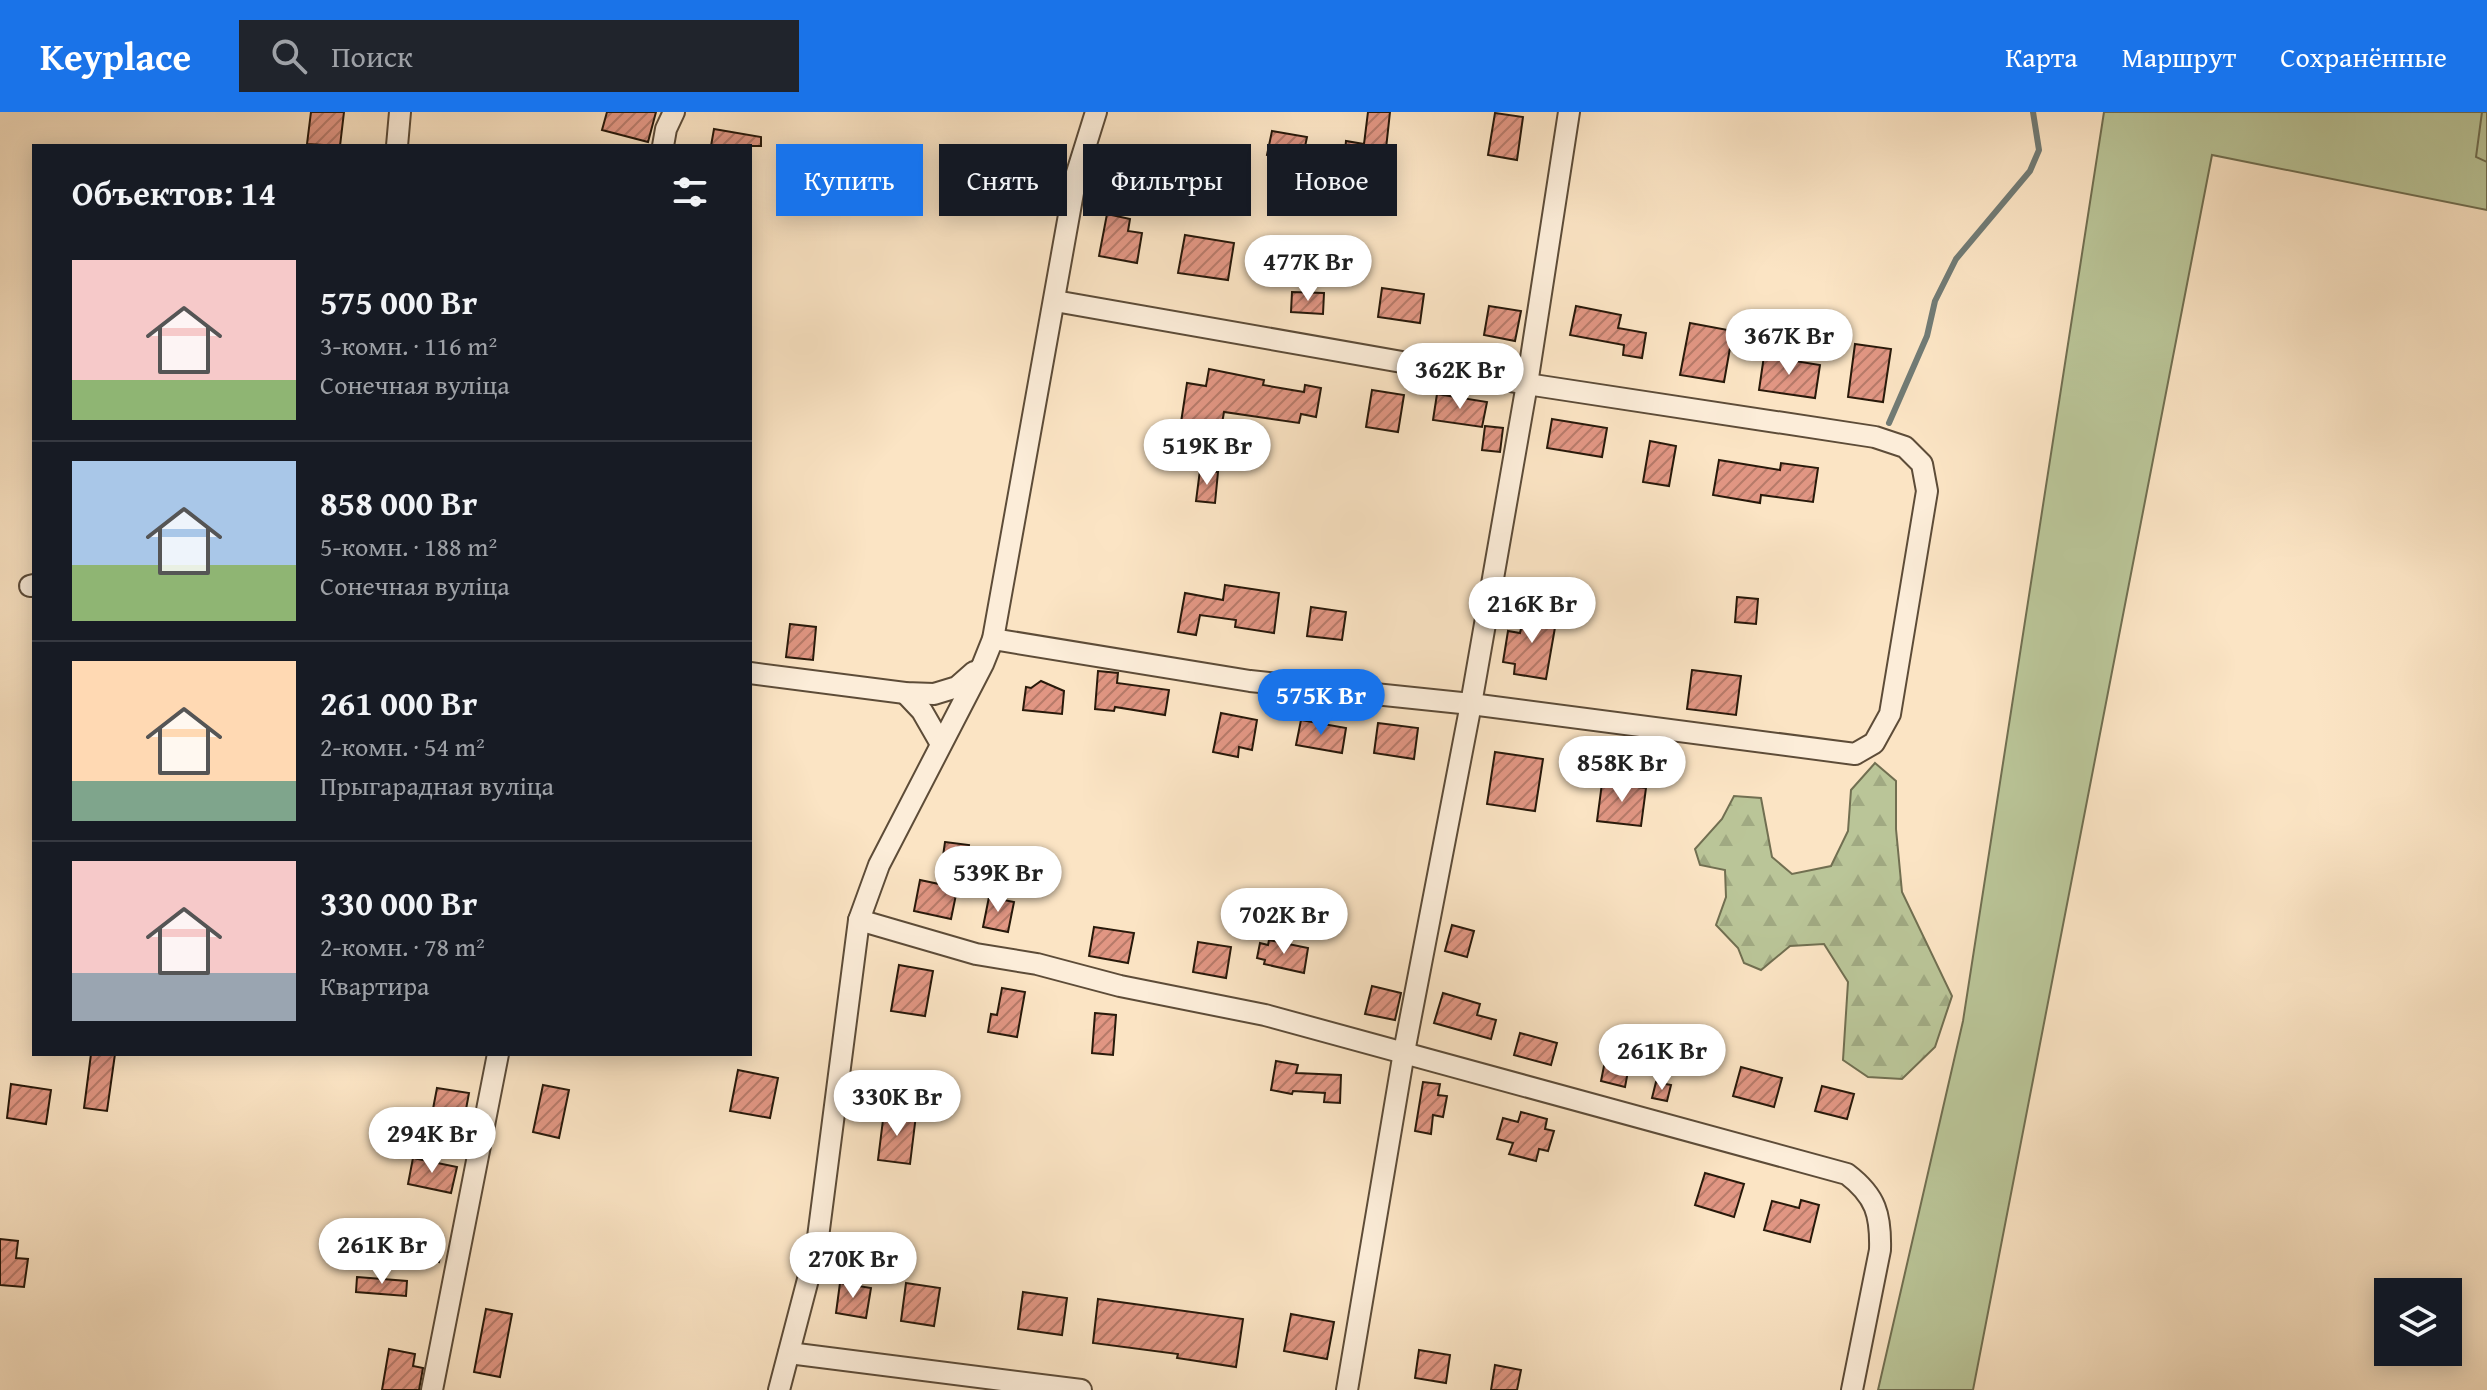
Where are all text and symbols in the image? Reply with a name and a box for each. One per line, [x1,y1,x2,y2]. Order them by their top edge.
search box [239,20,799,92]
text: Keyplace [40,28,191,84]
icon: search [267,34,311,78]
text: Поиск [331,34,413,78]
text: Карта [2005,36,2078,77]
text: Маршрут [2122,36,2236,77]
text: Сохранённые [2280,36,2447,77]
chip: Купить [776,144,923,216]
chip: Снять [939,144,1067,216]
chip: Фильтры [1083,144,1251,216]
chip: Новое [1267,144,1397,216]
text: Объектов: 14 [72,168,276,217]
icon: filters [668,170,712,214]
pin: 477K Br [1234,235,1382,303]
text: 477K Br [1263,241,1353,280]
text: 575 000 Br [320,277,477,326]
icon: home [136,292,232,388]
pin: 367K Br [1715,309,1863,377]
text: 367K Br [1744,315,1834,354]
text: 3-комн. · 116 m² [320,326,497,365]
pin: 362K Br [1386,343,1534,411]
text: 362K Br [1415,349,1505,388]
text: Сонечная вуліца [320,365,510,404]
pin: 519K Br [1133,419,1281,487]
text: 519K Br [1162,425,1252,464]
text: 858 000 Br [320,478,477,527]
icon: home [136,493,232,589]
text: 5-комн. · 188 m² [320,527,497,566]
text: Сонечная вуліца [320,566,510,605]
pin: 216K Br [1458,577,1606,645]
text: 216K Br [1487,583,1577,622]
pin: 575K Br [1247,669,1395,737]
text: 575K Br [1276,675,1366,714]
text: 261 000 Br [320,678,477,727]
icon: home [136,693,232,789]
text: 2-комн. · 54 m² [320,727,485,766]
pin: 858K Br [1548,736,1696,804]
text: 858K Br [1577,742,1667,781]
text: Прыгарадная вуліца [320,766,554,805]
pin: 539K Br [924,846,1072,914]
text: 539K Br [953,852,1043,891]
text: 330 000 Br [320,878,477,927]
pin: 702K Br [1210,888,1358,956]
icon: home [136,893,232,989]
text: 702K Br [1239,894,1329,933]
text: 2-комн. · 78 m² [320,927,485,966]
text: Квартира [320,966,429,1005]
pin: 261K Br [1588,1024,1736,1092]
text: 261K Br [1617,1030,1707,1069]
pin: 330K Br [823,1070,971,1138]
text: 330K Br [852,1076,942,1115]
pin: 294K Br [358,1107,506,1175]
text: 294K Br [387,1113,477,1152]
pin: 261K Br [308,1218,456,1286]
text: 261K Br [337,1224,427,1263]
pin: 270K Br [779,1232,927,1300]
text: 270K Br [808,1238,898,1277]
map controls [2374,1278,2462,1366]
button: layers [2374,1278,2462,1366]

